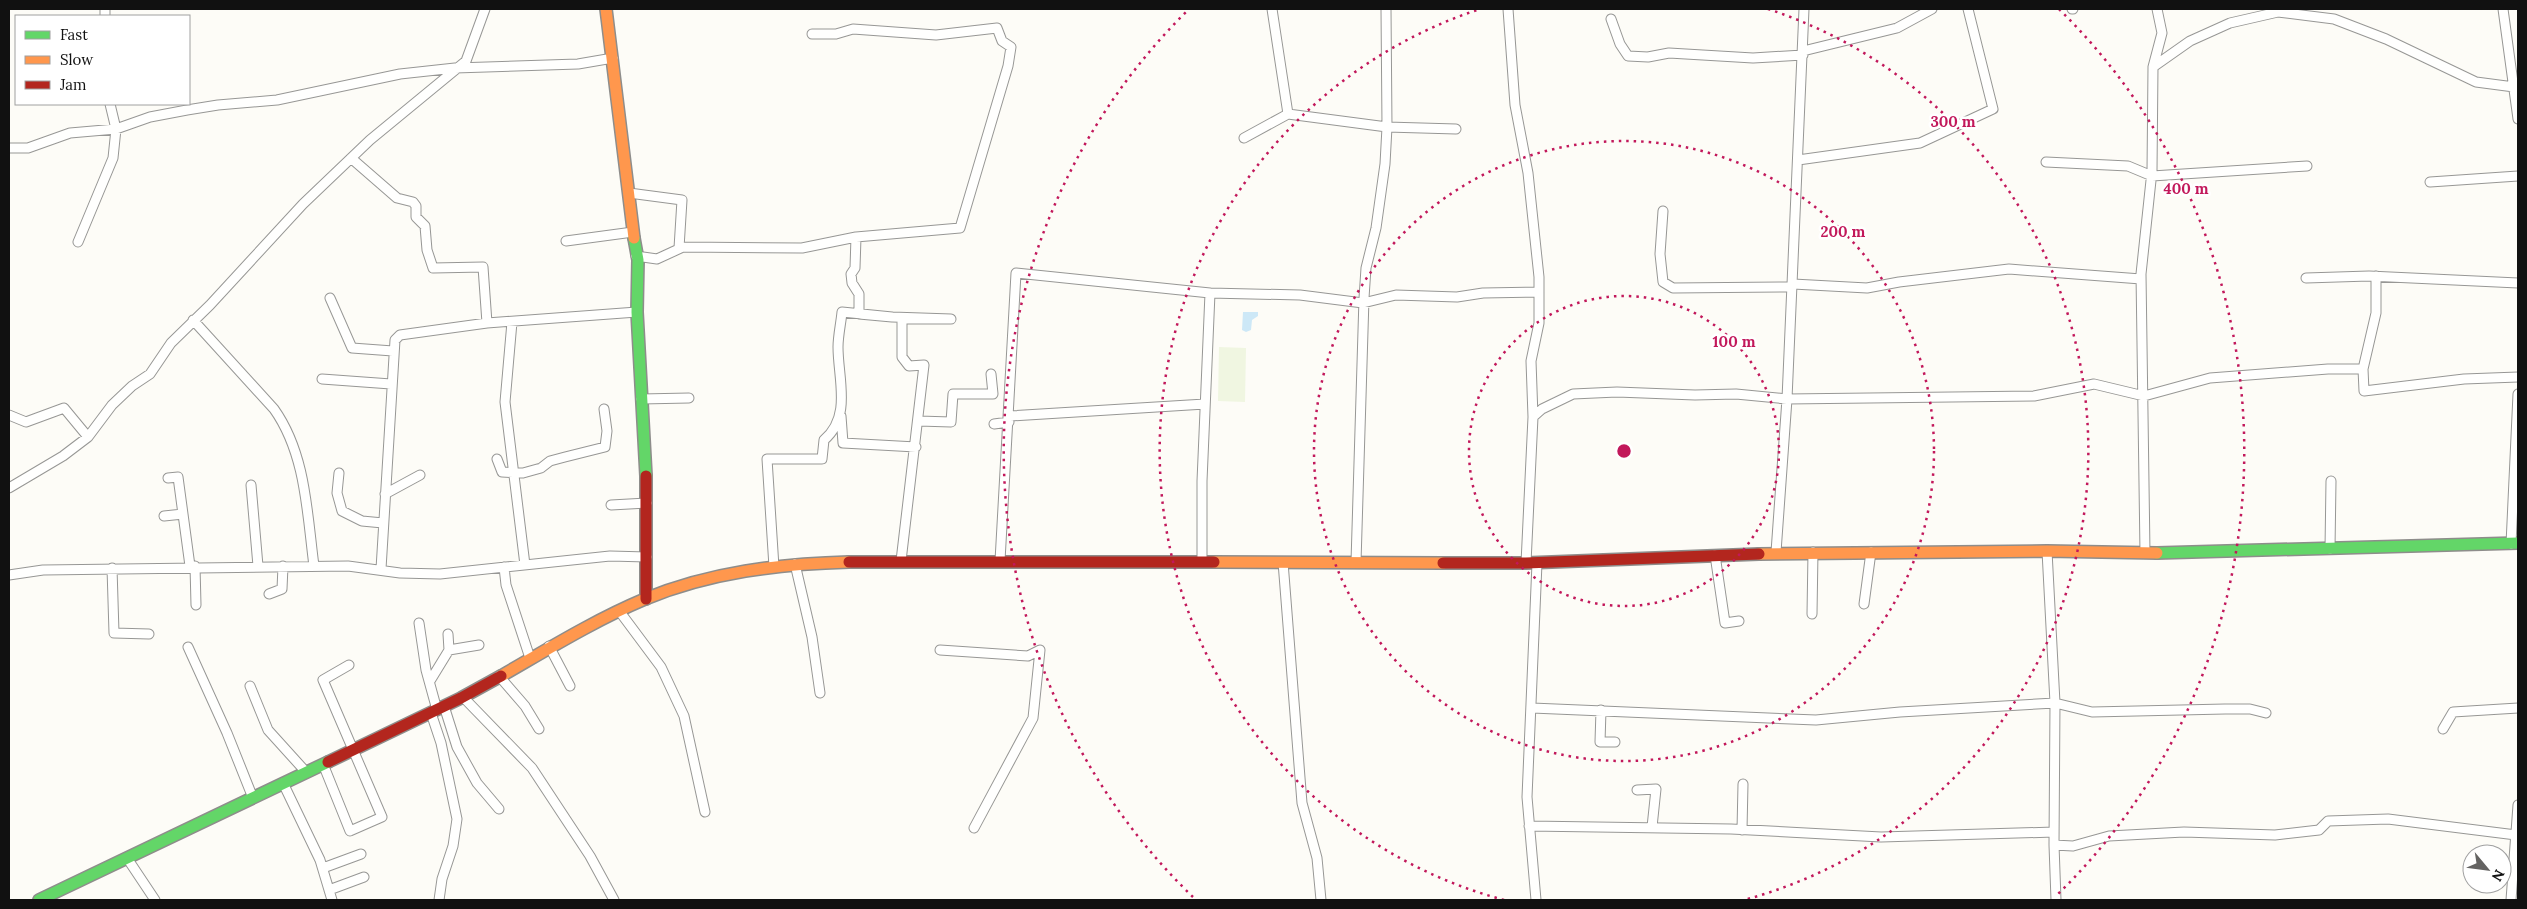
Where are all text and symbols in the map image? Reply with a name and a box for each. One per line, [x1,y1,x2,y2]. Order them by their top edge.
legend [15,15,190,105]
text: Fast [60,25,88,44]
text: Slow [60,50,93,69]
text: Jam [59,75,87,94]
text: 300 m [1930,112,1976,131]
text: 400 m [2163,179,2209,198]
text: 200 m [1821,222,1866,241]
text: 100 m [1713,332,1756,351]
centre of rings [1615,442,1633,460]
north arrow [2462,844,2512,894]
text: N [2488,866,2509,885]

